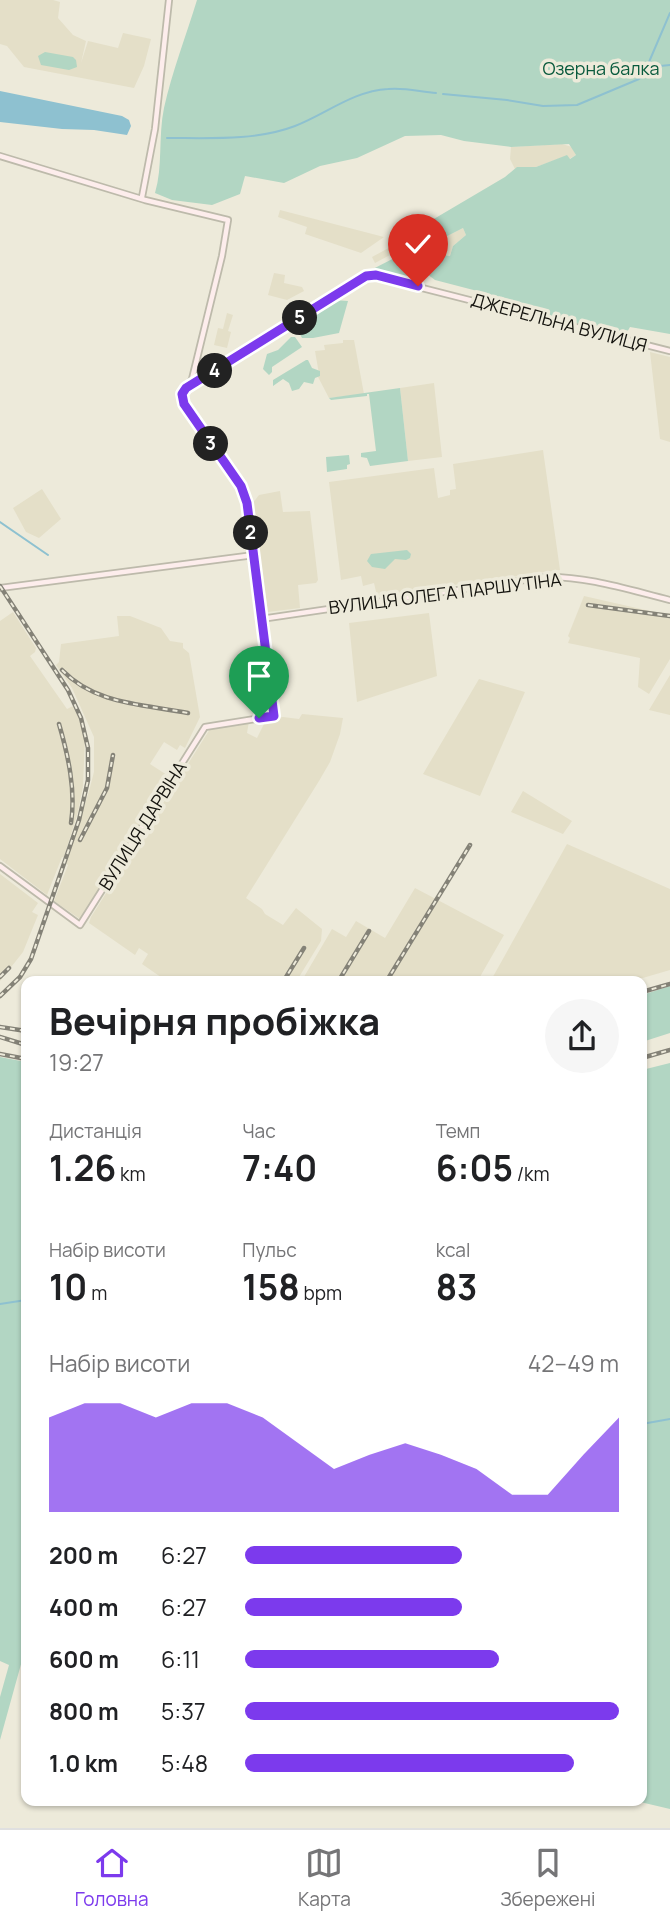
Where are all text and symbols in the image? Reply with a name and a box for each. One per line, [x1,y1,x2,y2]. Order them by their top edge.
park label: Озерна балка [543,56,659,80]
pin [388,214,448,286]
icon: check [399,225,437,263]
street label: ДЖЕРЕЛЬНА ВУЛИЦЯ [469,287,650,357]
pin: 5 [282,300,318,336]
text: 5 [294,304,305,330]
pin: 4 [198,354,232,388]
text: 4 [209,357,220,383]
pin: 3 [194,426,228,462]
text: 3 [205,430,216,456]
pin: 2 [233,516,268,550]
text: 2 [245,519,256,545]
street label: ВУЛИЦЯ ОЛЕГА ПАРШУТІНА [327,567,563,619]
pin [229,646,289,718]
icon: arrive [240,657,278,695]
street label: ВУЛИЦЯ ДАРВІНА [93,756,192,894]
text: Вечірня пробіжка [49,994,380,1046]
button: share [545,999,619,1073]
text: 19:27 [49,1046,104,1078]
text: Дистанція [49,1118,142,1144]
text: Час [242,1118,276,1144]
text: Темп [436,1118,480,1144]
text: 1.26 [49,1144,116,1192]
text: 7:40 [242,1144,317,1192]
text: 6:05 [436,1144,513,1192]
text: km [116,1161,146,1187]
text: /km [513,1161,550,1187]
text: Набір висоти [49,1237,166,1263]
text: Пульс [242,1237,297,1263]
text: kcal [436,1237,470,1263]
text: 10 [49,1263,87,1311]
text: 158 [242,1263,300,1311]
text: 83 [436,1263,477,1311]
text: m [87,1280,107,1306]
text: bpm [300,1280,342,1306]
text: Набір висоти [49,1347,190,1379]
text: 42–49 m [528,1347,619,1379]
text: 200 m [49,1539,118,1571]
text: 6:27 [161,1539,207,1571]
text: 400 m [49,1591,119,1623]
text: 6:27 [161,1591,207,1623]
text: 600 m [49,1643,119,1675]
text: 6:11 [161,1643,200,1675]
text: 800 m [49,1695,119,1727]
text: 5:37 [161,1695,205,1727]
text: 1.0 km [49,1747,118,1779]
text: 5:48 [161,1747,208,1779]
tab: Головна [75,1844,149,1912]
tab: Карта [298,1844,351,1912]
tab: Збережені [500,1844,595,1912]

